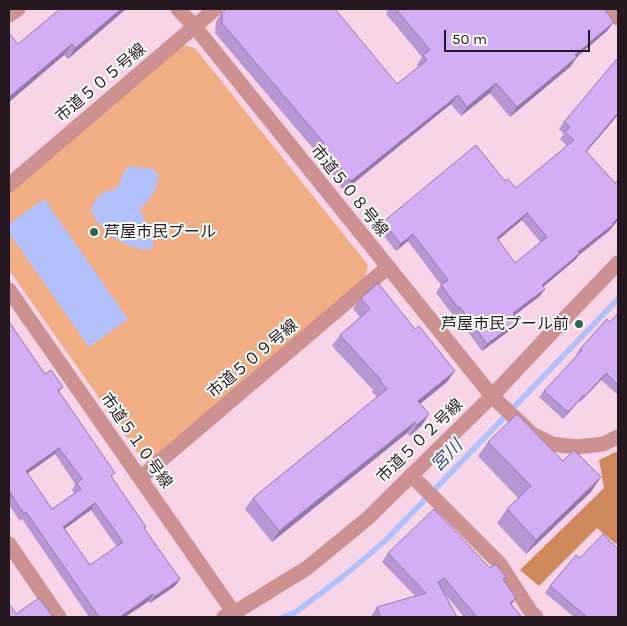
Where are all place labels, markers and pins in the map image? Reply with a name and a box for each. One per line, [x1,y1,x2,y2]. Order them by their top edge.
place label: 芦屋市民プール [104,222,216,242]
marker: 芦屋市民プール [88,226,100,238]
place label: 芦屋市民プール前 [441,314,569,334]
marker: 芦屋市民プール前 [573,318,585,330]

